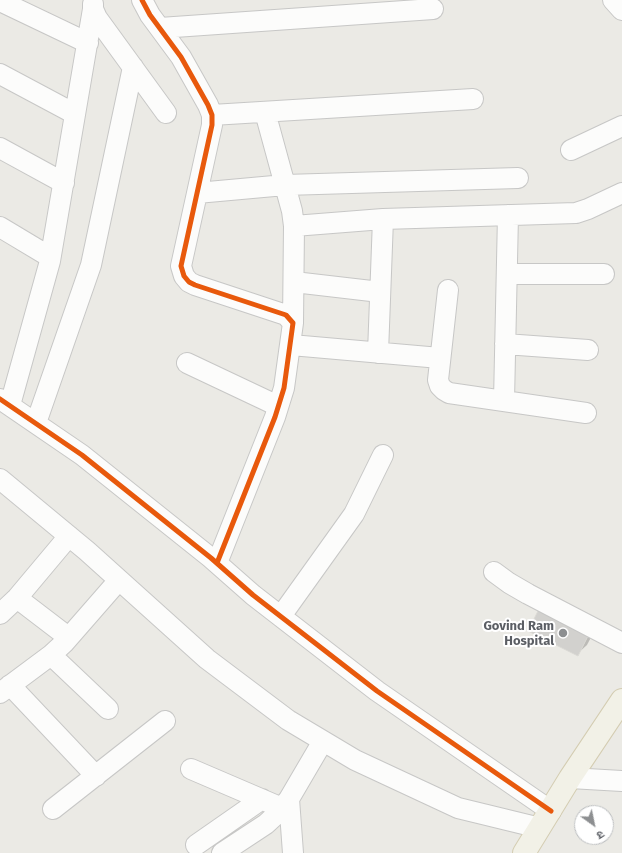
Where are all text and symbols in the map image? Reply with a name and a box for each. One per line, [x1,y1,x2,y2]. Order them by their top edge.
place label: Govind Ram Hospital [483,618,554,649]
marker: Govind Ram Hospital [557,627,569,639]
north arrow [574,805,614,845]
text: उ [594,827,607,842]

